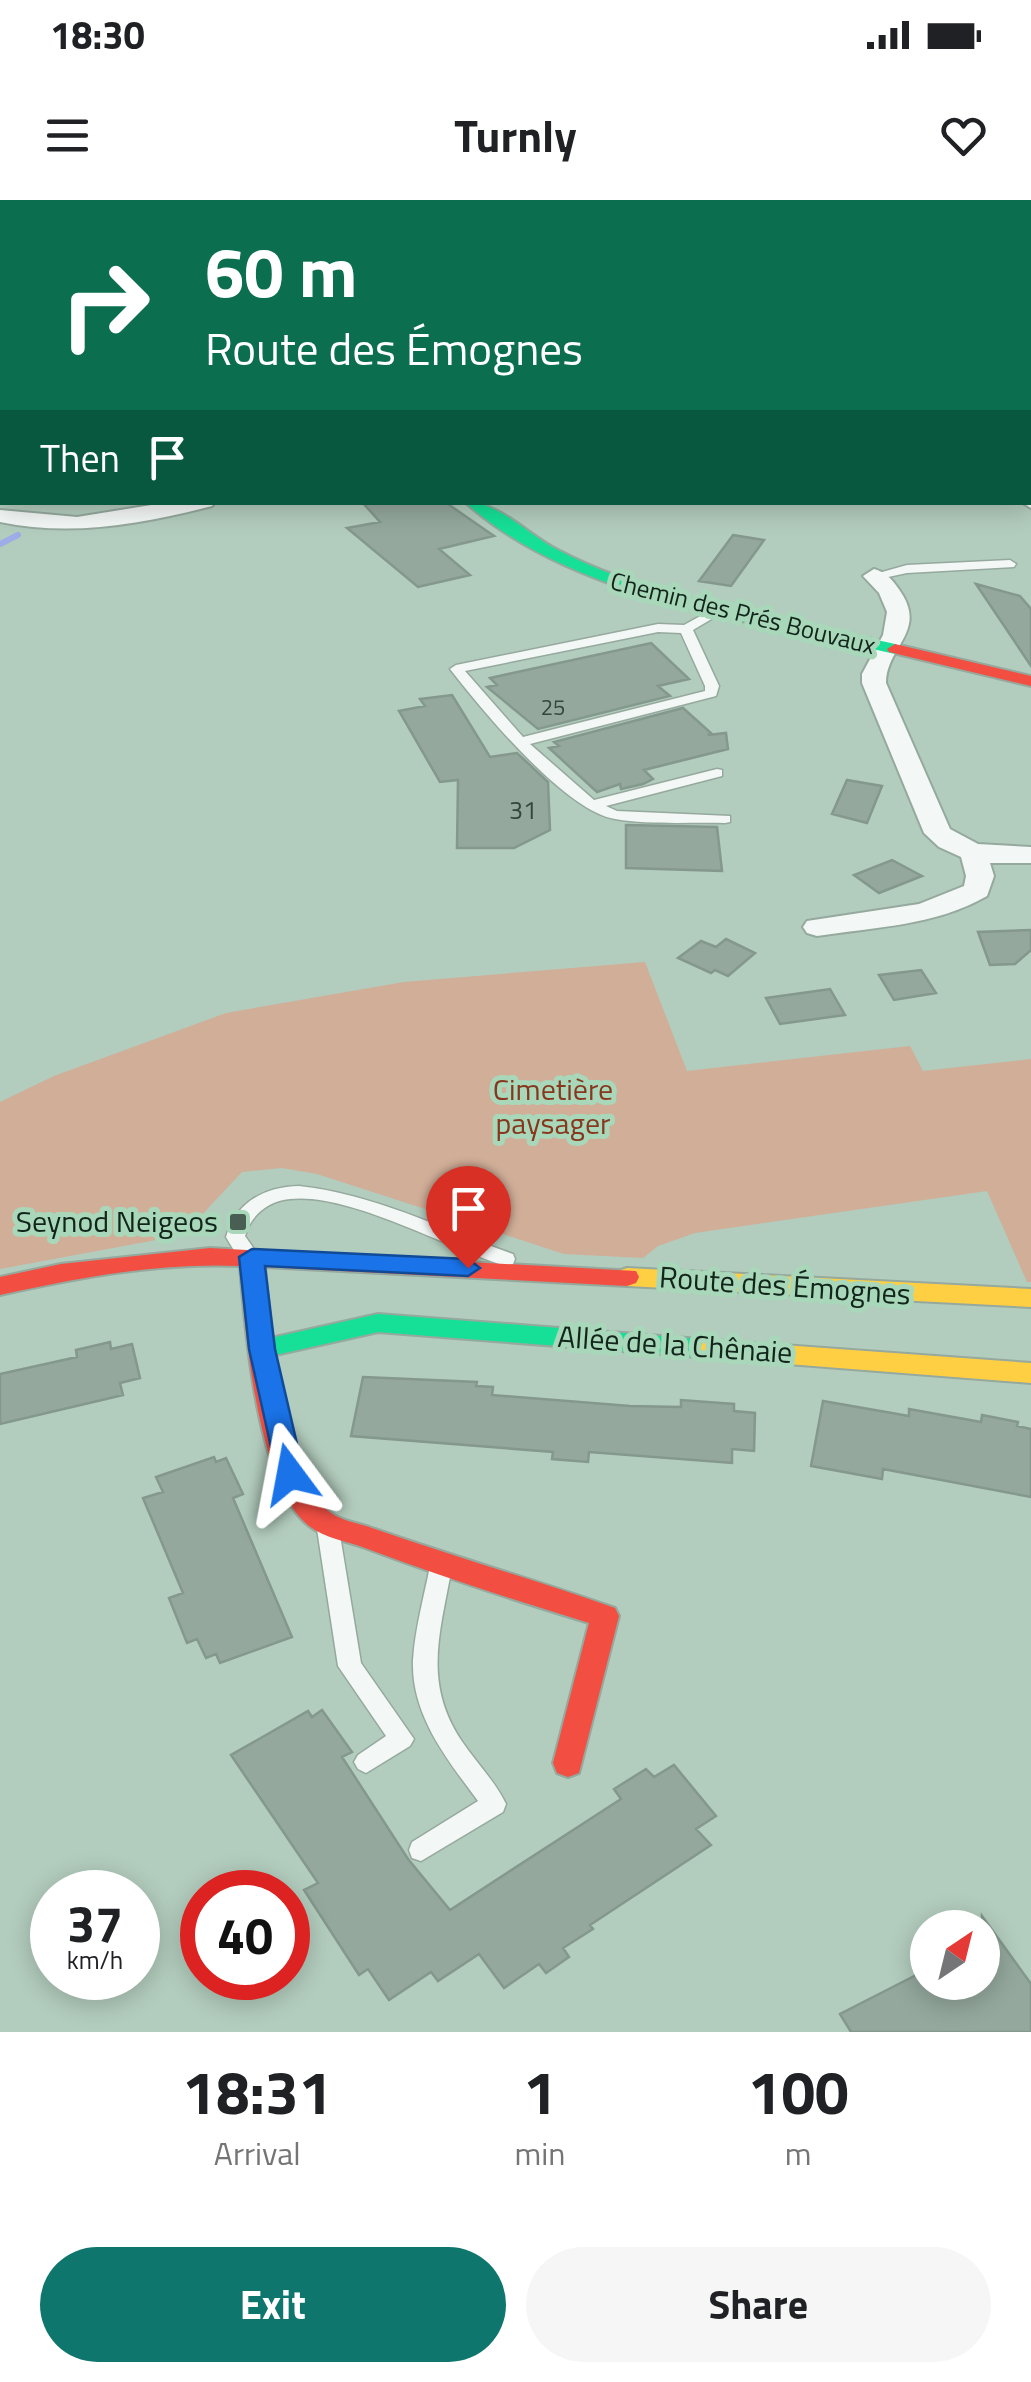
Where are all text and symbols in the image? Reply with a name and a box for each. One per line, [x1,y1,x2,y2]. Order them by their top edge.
text: 18:30 [50,6,145,64]
text: Turnly [454,101,577,169]
icon: menu [40,108,95,163]
icon: heart [936,108,991,163]
text: 60 m [205,218,358,324]
icon: right [40,240,170,370]
text: Route des Émognes [205,314,583,382]
text: Then [40,429,120,487]
icon: arrive [140,430,195,485]
street label: Chemin des Prés Bouvaux [607,562,879,664]
house number: 25 [541,690,565,724]
house number: 31 [509,791,537,829]
park label: Cimetière paysager [493,1066,613,1146]
pin [426,1166,511,1269]
icon: arrive [441,1181,496,1236]
place label: Seynod Neigeos [16,1198,218,1244]
marker: Seynod Neigeos [227,1211,249,1233]
street label: Route des Émognes [658,1253,912,1317]
street label: Allée de la Chênaie [556,1313,794,1375]
position arrow [238,1422,342,1526]
speed limit sign: 40 [180,1870,310,2000]
text: 37 [67,1885,123,1961]
north arrow [910,1910,1000,2000]
map controls [910,1910,1000,2000]
text: km/h [67,1941,123,1979]
text: 18:31 [182,2046,332,2137]
text: 1 [523,2046,557,2137]
text: 100 [748,2046,849,2137]
text: Arrival [214,2129,301,2177]
text: min [514,2129,565,2177]
text: m [785,2129,812,2177]
button: Exit [40,2247,506,2362]
button: Share [526,2247,991,2362]

